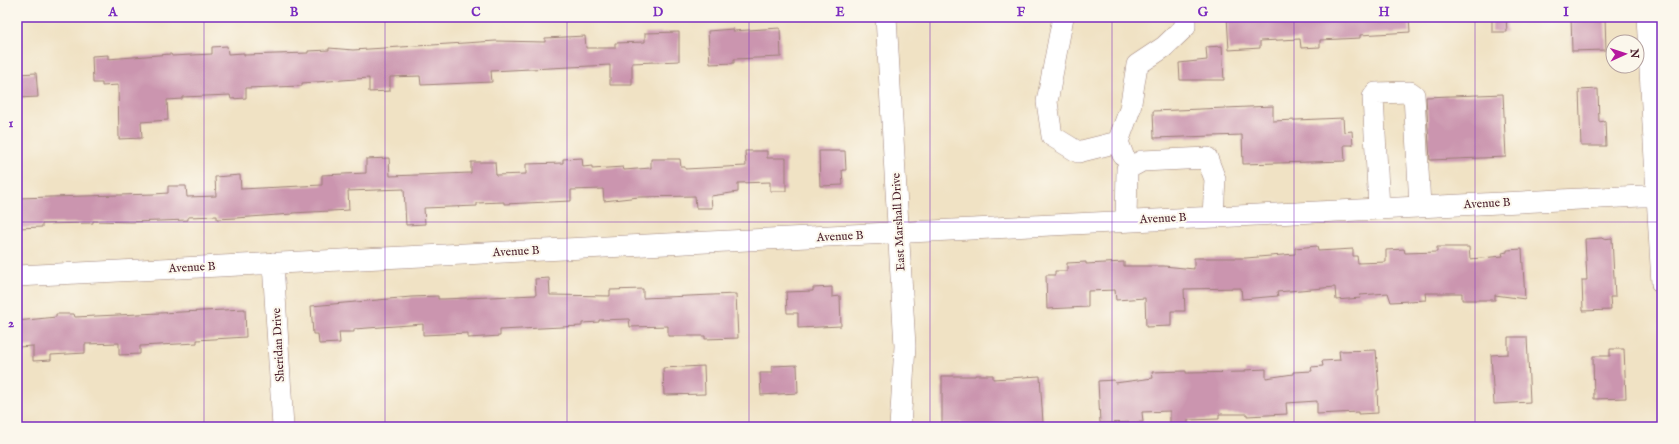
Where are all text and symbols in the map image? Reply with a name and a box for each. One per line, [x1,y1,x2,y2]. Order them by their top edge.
text: A [108,4,119,21]
text: B [290,4,299,21]
text: C [471,4,481,21]
text: D [653,4,664,21]
text: E [835,4,845,21]
text: F [1017,4,1026,21]
text: G [1198,4,1209,21]
text: H [1378,4,1390,21]
text: I [1563,4,1569,21]
north arrow [1605,34,1645,74]
text: N [1627,47,1641,59]
text: 1 [9,115,14,132]
street label: East Marshall Drive [888,172,909,271]
street label: Avenue B [1462,195,1511,212]
street label: Avenue B [1138,210,1187,227]
street label: Avenue B [815,228,864,245]
street label: Avenue B [491,243,540,260]
street label: Avenue B [167,259,216,276]
street label: Sheridan Drive [269,307,288,382]
text: 2 [8,315,14,332]

